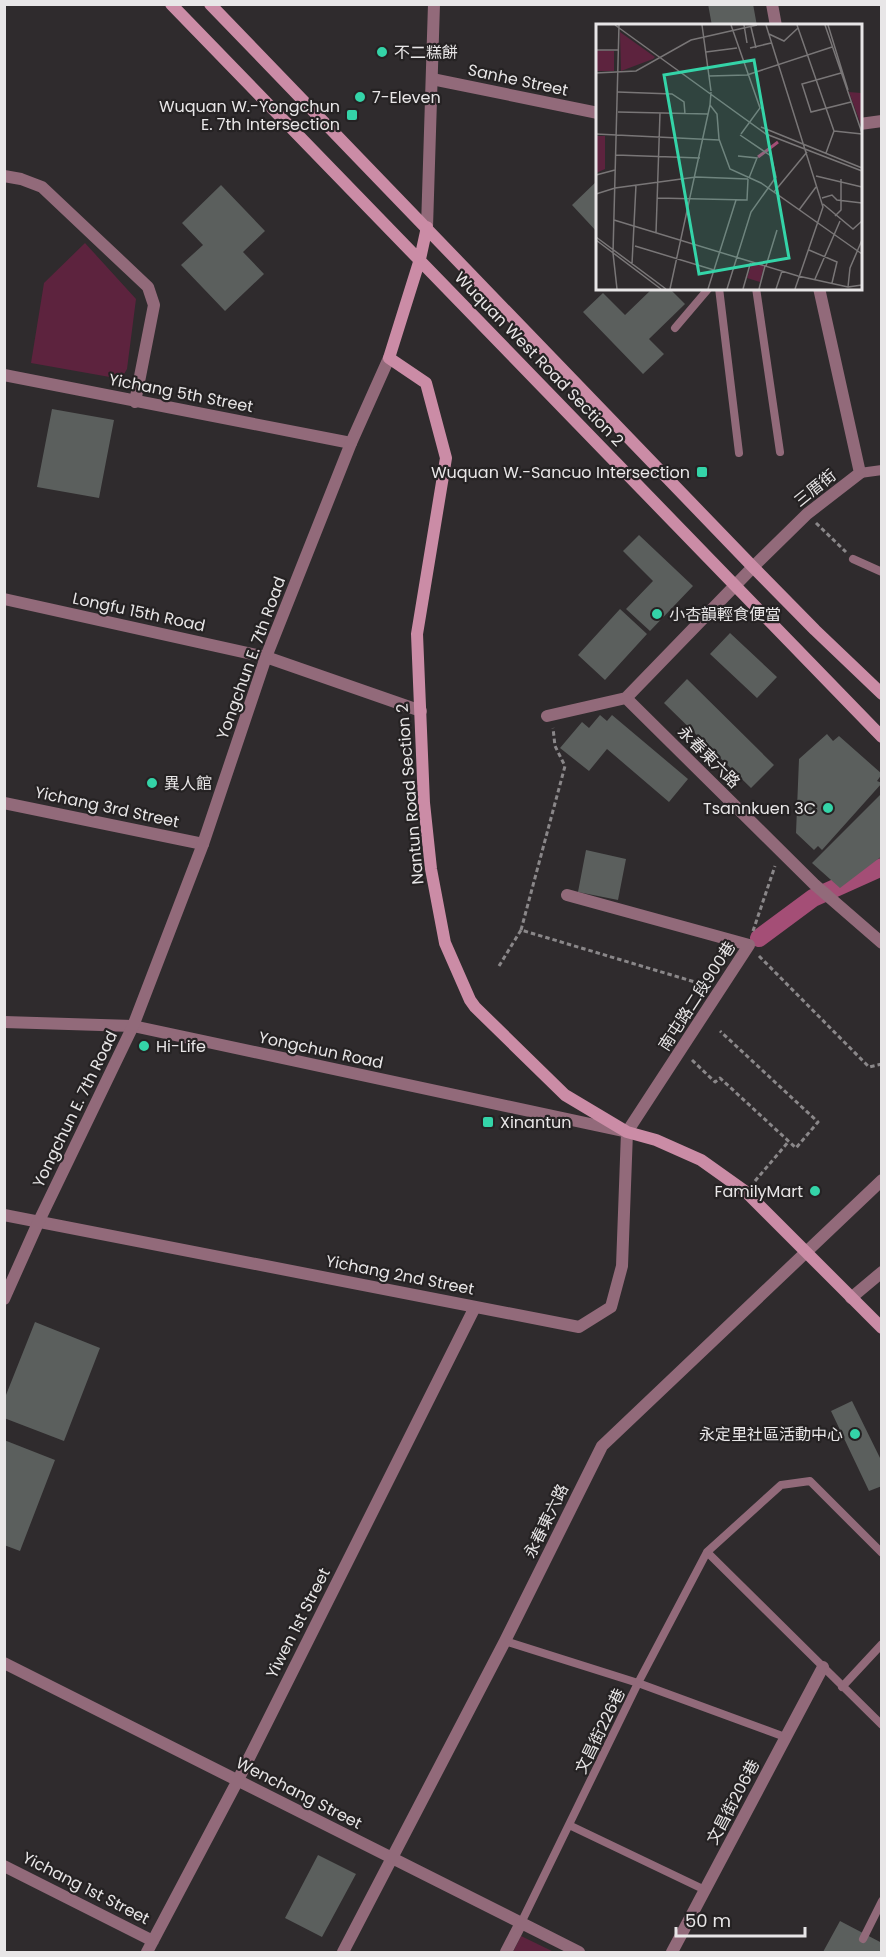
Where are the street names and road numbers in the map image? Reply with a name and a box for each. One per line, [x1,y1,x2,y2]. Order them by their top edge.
street label: Sanhe Street [466,58,570,102]
street label: Wuquan West Road Section 2 [449,267,629,451]
street label: Yichang 5th Street [107,368,255,418]
street label: 三厝街 [789,464,841,512]
street label: Yongchun E. 7th Road [211,573,291,743]
street label: Longfu 15th Road [71,587,207,637]
street label: Nantun Road Section 2 [391,703,429,885]
street label: 永春東六路 [673,721,745,793]
street label: Yichang 3rd Street [33,780,181,834]
street label: 南屯路二段900巷 [653,937,741,1055]
street label: Yongchun Road [257,1026,385,1074]
street label: Yongchun E. 7th Road [27,1027,123,1191]
street label: Yichang 2nd Street [324,1249,476,1301]
street label: 永春東六路 [518,1480,574,1562]
street label: Yiwen 1st Street [260,1564,336,1682]
street label: 文昌街226巷 [569,1684,631,1778]
street label: Wenchang Street [232,1751,366,1835]
street label: 文昌街206巷 [701,1755,765,1849]
street label: Yichang 1st Street [18,1846,154,1930]

